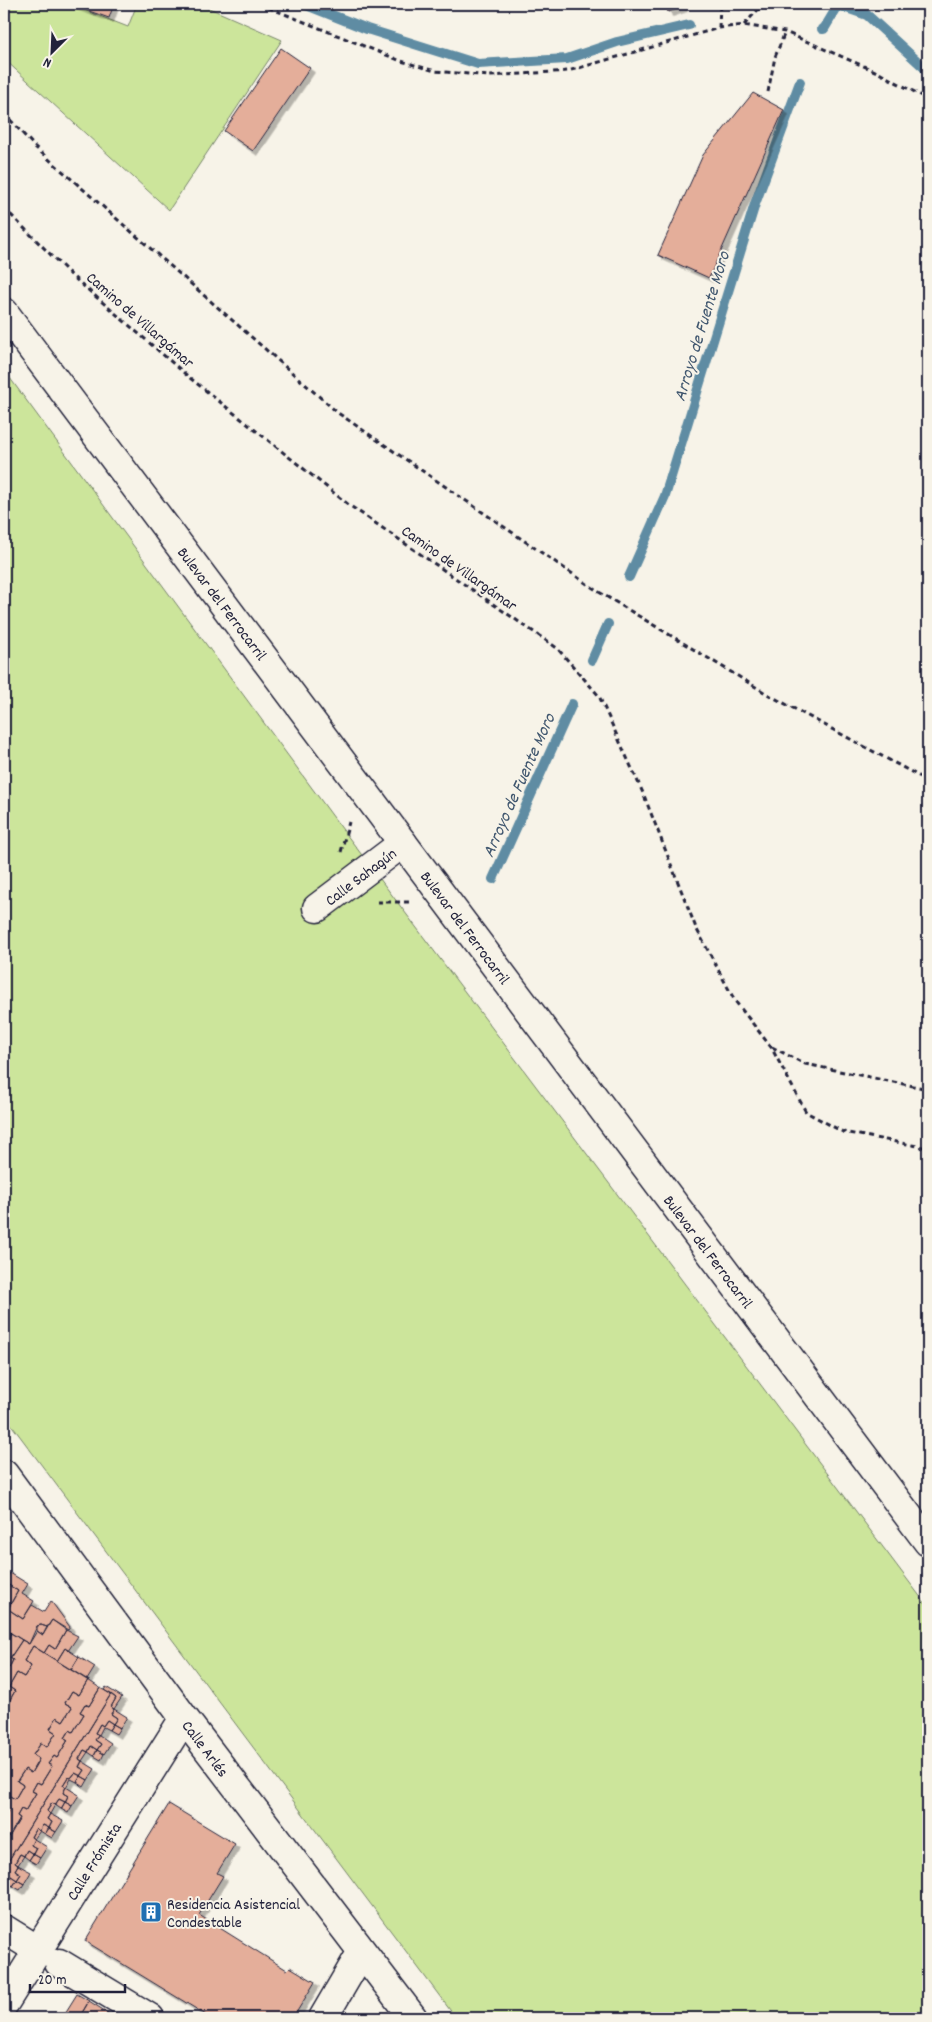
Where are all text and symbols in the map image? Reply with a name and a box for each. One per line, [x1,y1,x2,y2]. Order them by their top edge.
north arrow [28,28,78,78]
text: N [40,51,55,73]
water label: Arroyo de Fuente Moro [669,248,738,405]
street label: Camino de Villargámar [80,267,199,374]
street label: Camino de Villargámar [396,520,521,618]
street label: Bulevar del Ferrocarril [171,543,271,666]
water label: Arroyo de Fuente Moro [477,709,564,862]
street label: Calle Sahagún [321,843,402,913]
street label: Bulevar del Ferrocarril [414,867,514,990]
street label: Bulevar del Ferrocarril [657,1191,757,1314]
street label: Calle Arlés [175,1716,233,1783]
street label: Calle Frómista [62,1819,128,1906]
place label: Residencia Asistencial Condestable [167,1894,300,1935]
building icon: Residencia Asistencial Condestable [139,1900,163,1924]
scale bar [30,1962,125,1994]
text: 20 m [38,1970,66,1992]

